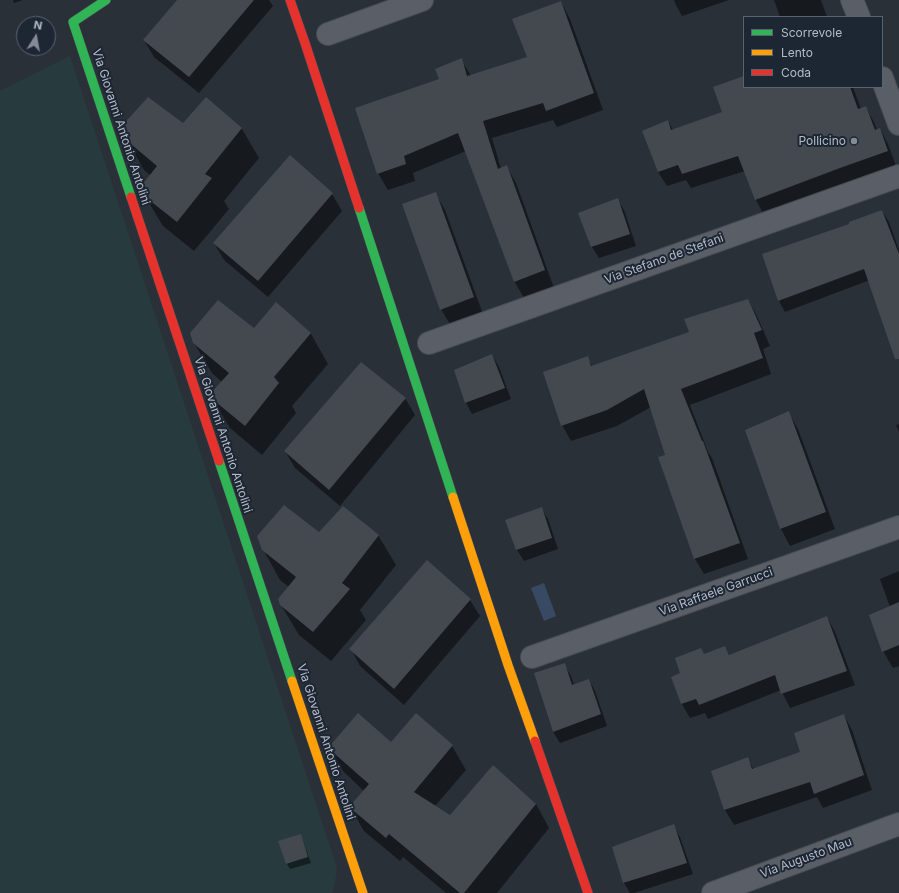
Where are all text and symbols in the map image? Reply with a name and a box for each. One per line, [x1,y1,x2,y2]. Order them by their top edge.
north arrow [16,16,56,56]
legend [743,16,883,88]
text: N [33,18,44,33]
text: Scorrevole [781,25,842,40]
text: Lento [781,45,813,60]
street label: Via Giovanni Antonio Antolini [89,47,153,207]
text: Coda [781,65,811,80]
place label: Pollicino [798,134,846,148]
marker: Pollicino [849,136,859,146]
street label: Via Stefano de Stefani [602,231,726,287]
street label: Via Giovanni Antonio Antolini [191,355,255,515]
street label: Via Raffaele Garrucci [657,565,775,619]
street label: Via Giovanni Antonio Antolini [294,662,358,822]
street label: Via Augusto Mau [758,835,854,881]

